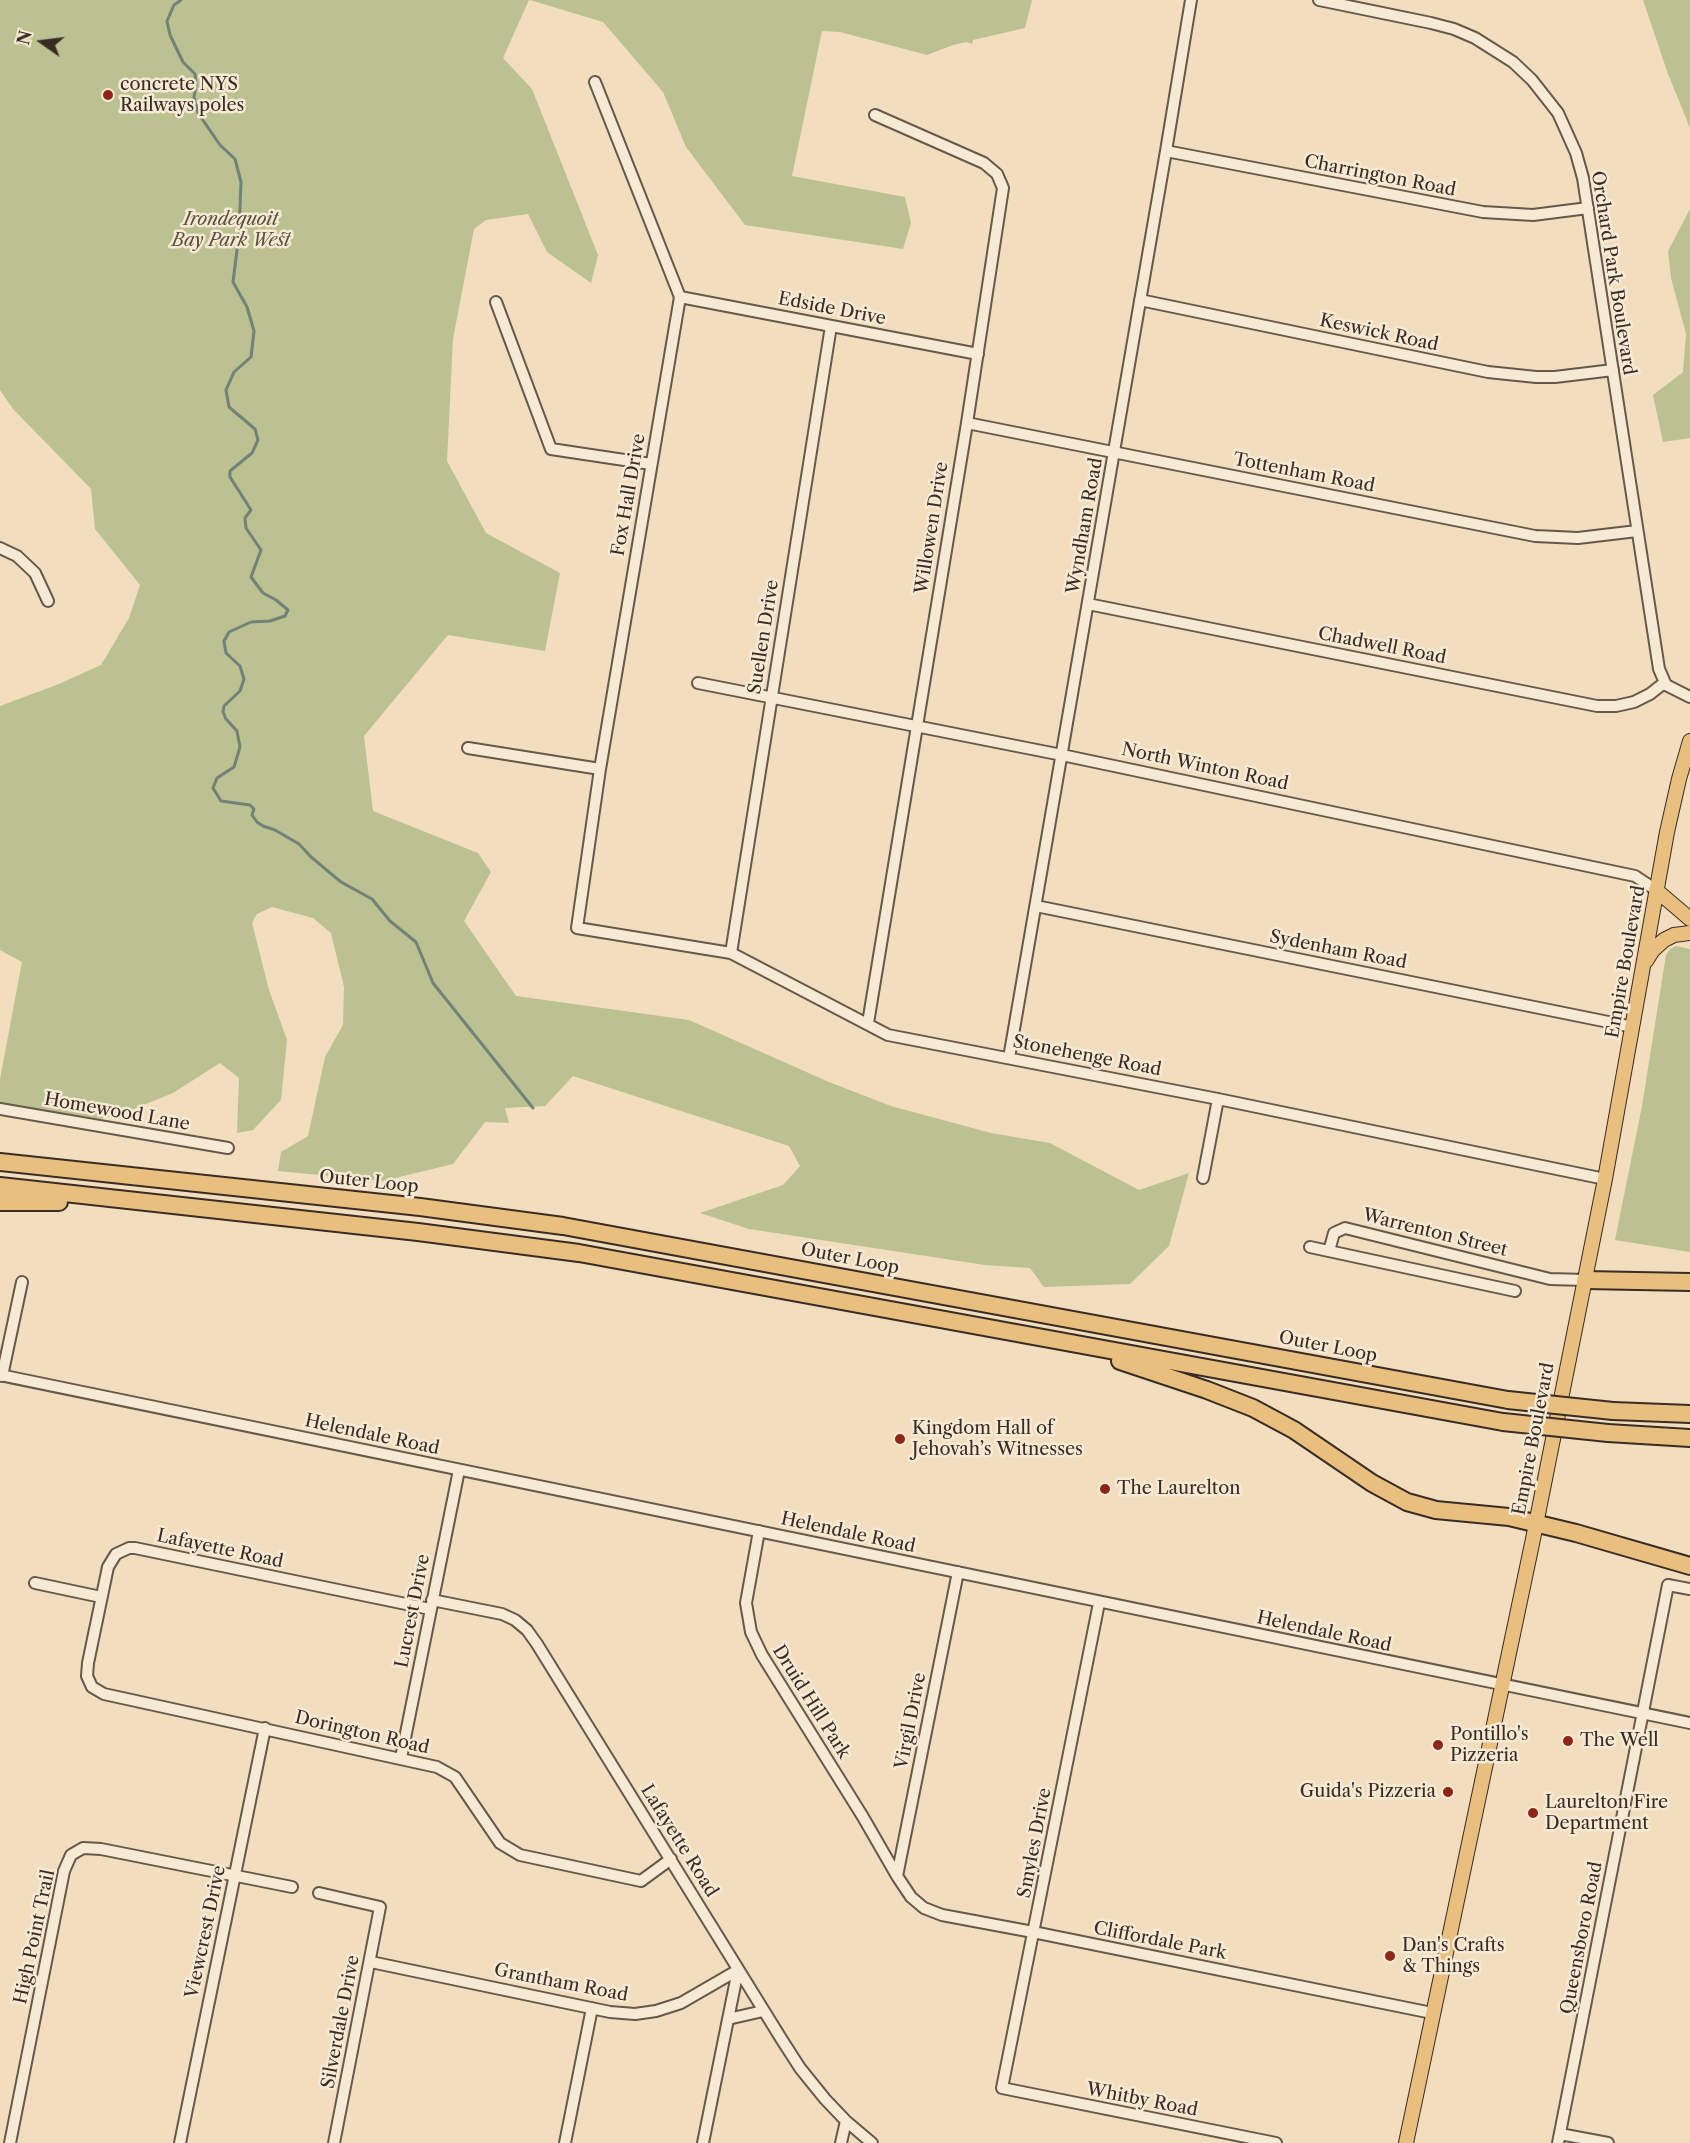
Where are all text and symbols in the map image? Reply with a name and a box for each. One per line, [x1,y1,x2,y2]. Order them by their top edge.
north arrow [12,12,72,72]
text: N [13,28,36,47]
place label: concrete NYS Railways poles [120,74,244,116]
marker: concrete NYS Railways poles [101,88,115,102]
street label: Charrington Road [1302,151,1458,201]
street label: Orchard Park Boulevard [1586,169,1640,377]
park label: Irondequoit Bay Park West [172,209,290,252]
street label: Edside Drive [776,288,888,330]
street label: Keswick Road [1318,310,1440,356]
street label: Fox Hall Drive [608,432,650,558]
street label: Tottenham Road [1231,449,1377,497]
street label: Wyndham Road [1062,456,1108,596]
street label: Willowen Drive [911,460,953,596]
street label: Suellen Drive [744,578,784,696]
street label: Chadwell Road [1316,623,1448,669]
street label: North Winton Road [1120,739,1290,795]
street label: Empire Boulevard [1602,884,1650,1040]
street label: Sydenham Road [1268,926,1408,974]
street label: Stonehenge Road [1011,1031,1163,1081]
street label: Homewood Lane [43,1089,191,1135]
street label: Outer Loop [318,1166,420,1198]
street label: Warrenton Street [1360,1205,1510,1261]
street label: Outer Loop [799,1239,901,1279]
street label: Outer Loop [1277,1327,1379,1367]
street label: Empire Boulevard [1509,1361,1559,1517]
street label: Helendale Road [303,1410,441,1460]
place label: Kingdom Hall of Jehovah’s Witnesses [912,1418,1083,1460]
marker: Kingdom Hall of Jehovah’s Witnesses [893,1432,907,1446]
place label: The Laurelton [1117,1478,1240,1500]
marker: The Laurelton [1098,1482,1112,1496]
street label: Helendale Road [779,1508,917,1558]
street label: Lafayette Road [155,1525,285,1573]
street label: Lucrest Drive [391,1552,435,1670]
street label: Helendale Road [1255,1607,1393,1657]
street label: Druid Hill Park [767,1641,855,1763]
street label: Virgil Drive [891,1671,931,1771]
street label: Dorington Road [293,1707,431,1759]
place label: Pontillo's Pizzeria [1450,1724,1529,1766]
place label: The Well [1580,1730,1659,1752]
marker: The Well [1561,1734,1575,1748]
marker: Pontillo's Pizzeria [1431,1738,1445,1752]
street label: Lafayette Road [636,1781,722,1901]
place label: Guida's Pizzeria [1300,1781,1436,1803]
marker: Guida's Pizzeria [1441,1785,1455,1799]
street label: Smyles Drive [1014,1786,1056,1900]
place label: Laurelton Fire Department [1545,1792,1668,1834]
marker: Laurelton Fire Department [1526,1806,1540,1820]
street label: Queensboro Road [1557,1860,1607,2016]
street label: Viewcrest Drive [181,1864,231,2000]
street label: High Point Trail [10,1868,60,2006]
street label: Cliffordale Park [1092,1918,1228,1964]
place label: Dan's Crafts & Things [1402,1935,1505,1978]
marker: Dan's Crafts & Things [1383,1949,1397,1963]
street label: Silverdale Drive [317,1953,365,2091]
street label: Grantham Road [492,1959,630,2007]
street label: Whitby Road [1084,2079,1200,2121]

